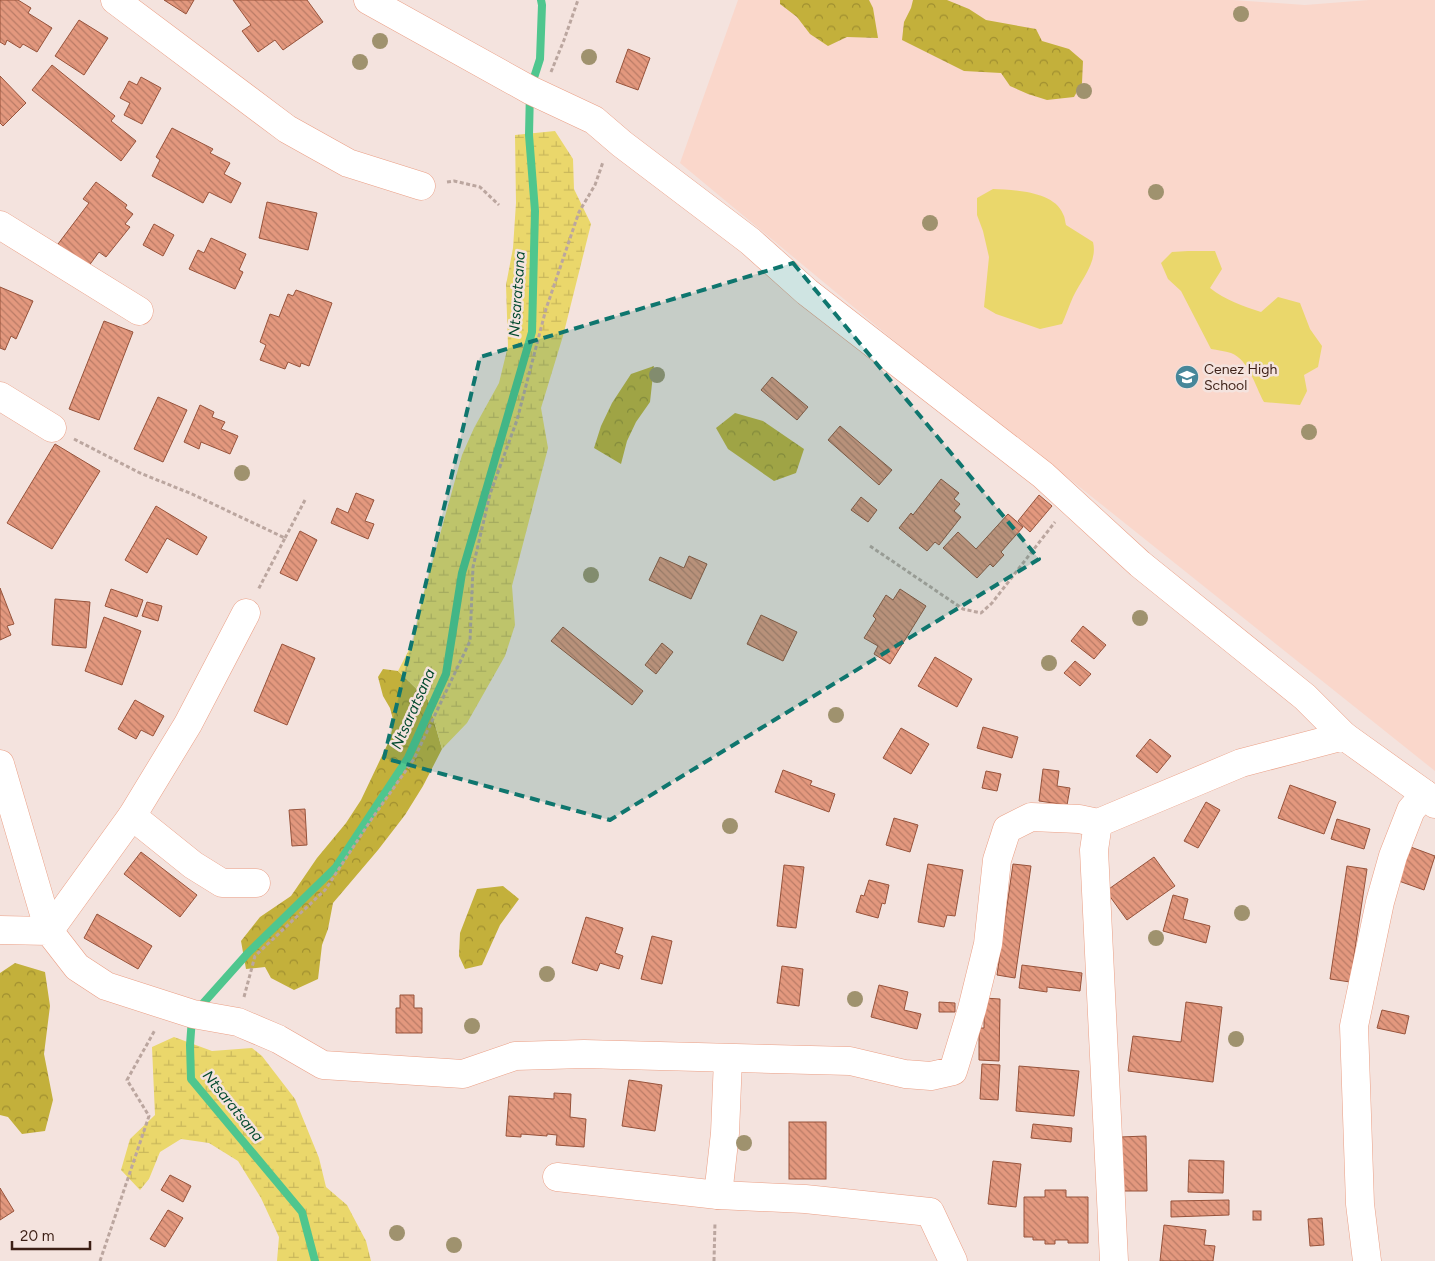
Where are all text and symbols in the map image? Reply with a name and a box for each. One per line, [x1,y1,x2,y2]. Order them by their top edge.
water label: Ntsaratsana [505,250,529,338]
place label: Cenez High School [1204,361,1278,394]
school or university icon: Cenez High School [1174,364,1200,390]
water label: Ntsaratsana [387,666,439,752]
water label: Ntsaratsana [199,1067,267,1145]
scale bar [12,1218,90,1250]
text: 20 m [20,1227,54,1245]

